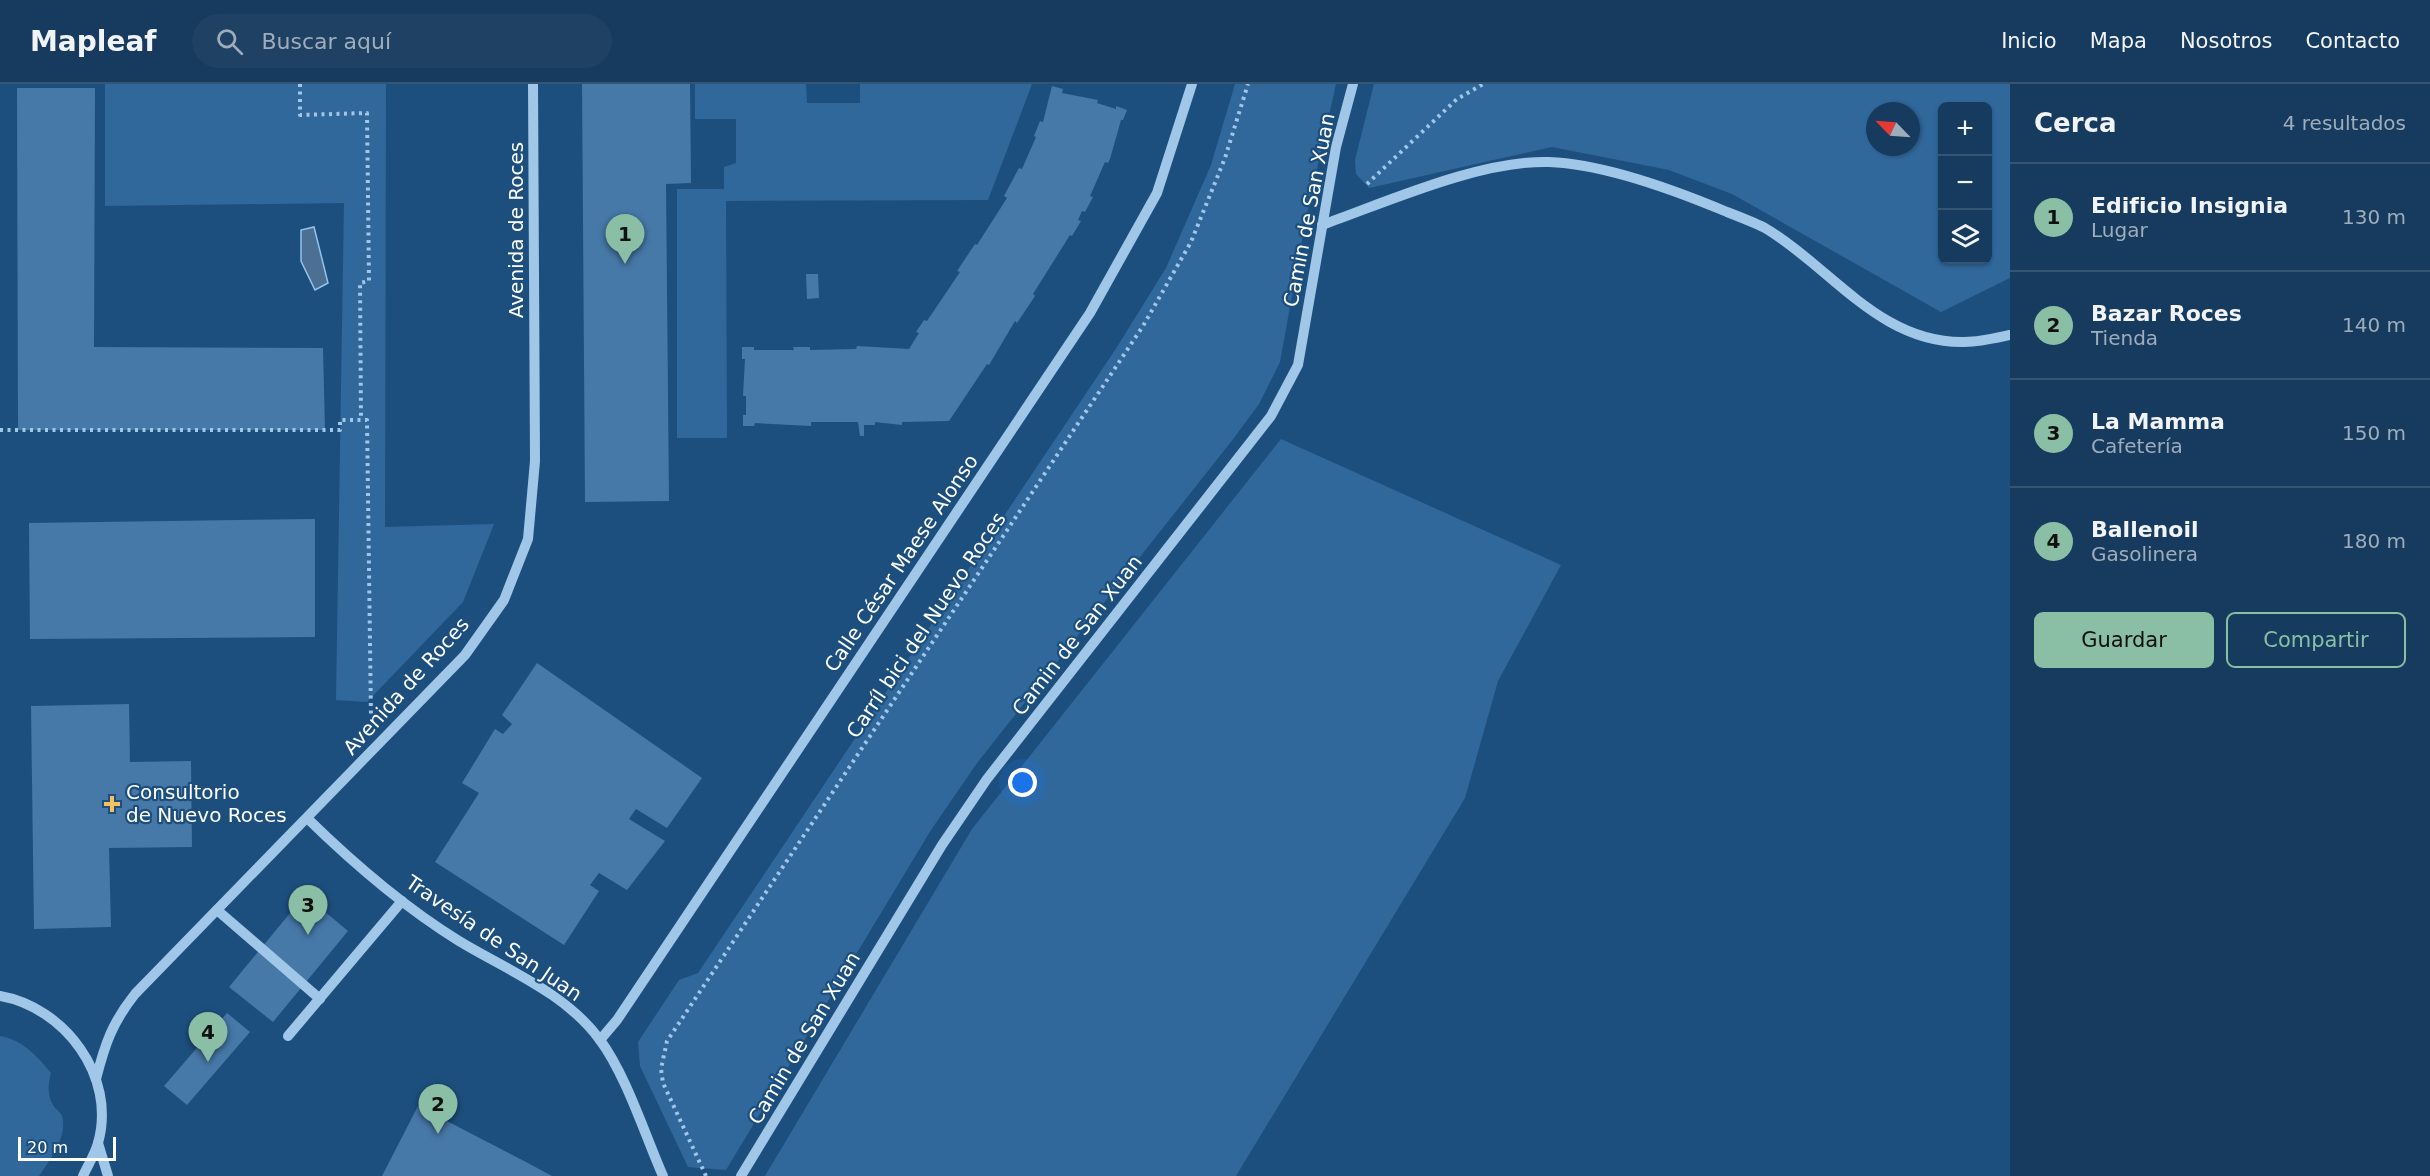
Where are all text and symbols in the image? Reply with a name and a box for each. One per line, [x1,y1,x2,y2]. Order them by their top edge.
search box [192,14,612,68]
text: Mapleaf [30,25,156,58]
icon: search [213,25,246,58]
text: Buscar aquí [261,29,391,54]
text: Inicio [2001,29,2057,53]
text: Mapa [2090,29,2147,53]
text: Nosotros [2180,29,2272,53]
text: Contacto [2305,29,2400,53]
north arrow [1866,102,1920,156]
map controls [1938,102,1992,264]
button: + [1938,102,1992,156]
text: Cerca [2034,108,2117,138]
street label: Camin de San Xuan [1278,111,1340,309]
text: 4 resultados [2283,111,2406,135]
street label: Avenida de Roces [504,142,528,318]
button: − [1938,156,1992,210]
text: Edificio Insignia [2091,193,2288,218]
text: 1 [2047,205,2060,229]
text: 130 m [2342,205,2406,229]
button: layers [1938,210,1992,264]
pin: 1 [606,214,644,264]
text: Lugar [2091,218,2148,242]
text: Bazar Roces [2091,301,2242,326]
text: 2 [2047,313,2060,337]
text: 140 m [2342,313,2406,337]
text: Tienda [2091,326,2158,350]
text: La Mamma [2091,409,2225,434]
text: 3 [2047,421,2060,445]
text: 150 m [2342,421,2406,445]
text: Cafetería [2091,434,2183,458]
street label: Calle César Maese Alonso [819,450,983,676]
street label: Carríl bici del Nuevo Roces [841,508,1011,742]
text: Ballenoil [2091,517,2198,542]
text: 4 [2047,529,2060,553]
text: 180 m [2342,529,2406,553]
text: Gasolinera [2091,542,2198,566]
street label: Camin de San Xuan [1007,550,1147,720]
street label: Avenida de Roces [338,612,474,760]
button: Guardar [2034,612,2214,668]
button: Compartir [2226,612,2406,668]
your location [1008,768,1037,797]
place label: Consultorio de Nuevo Roces [126,780,287,827]
marker: Consultorio de Nuevo Roces [103,795,121,813]
street label: Travesía de San Juan [401,870,587,1006]
pin: 3 [288,886,328,935]
street label: Camin de San Xuan [743,947,865,1129]
pin: 4 [188,1012,228,1062]
pin: 2 [418,1084,458,1134]
scale bar [18,1134,116,1162]
text: 20 m [27,1138,68,1157]

